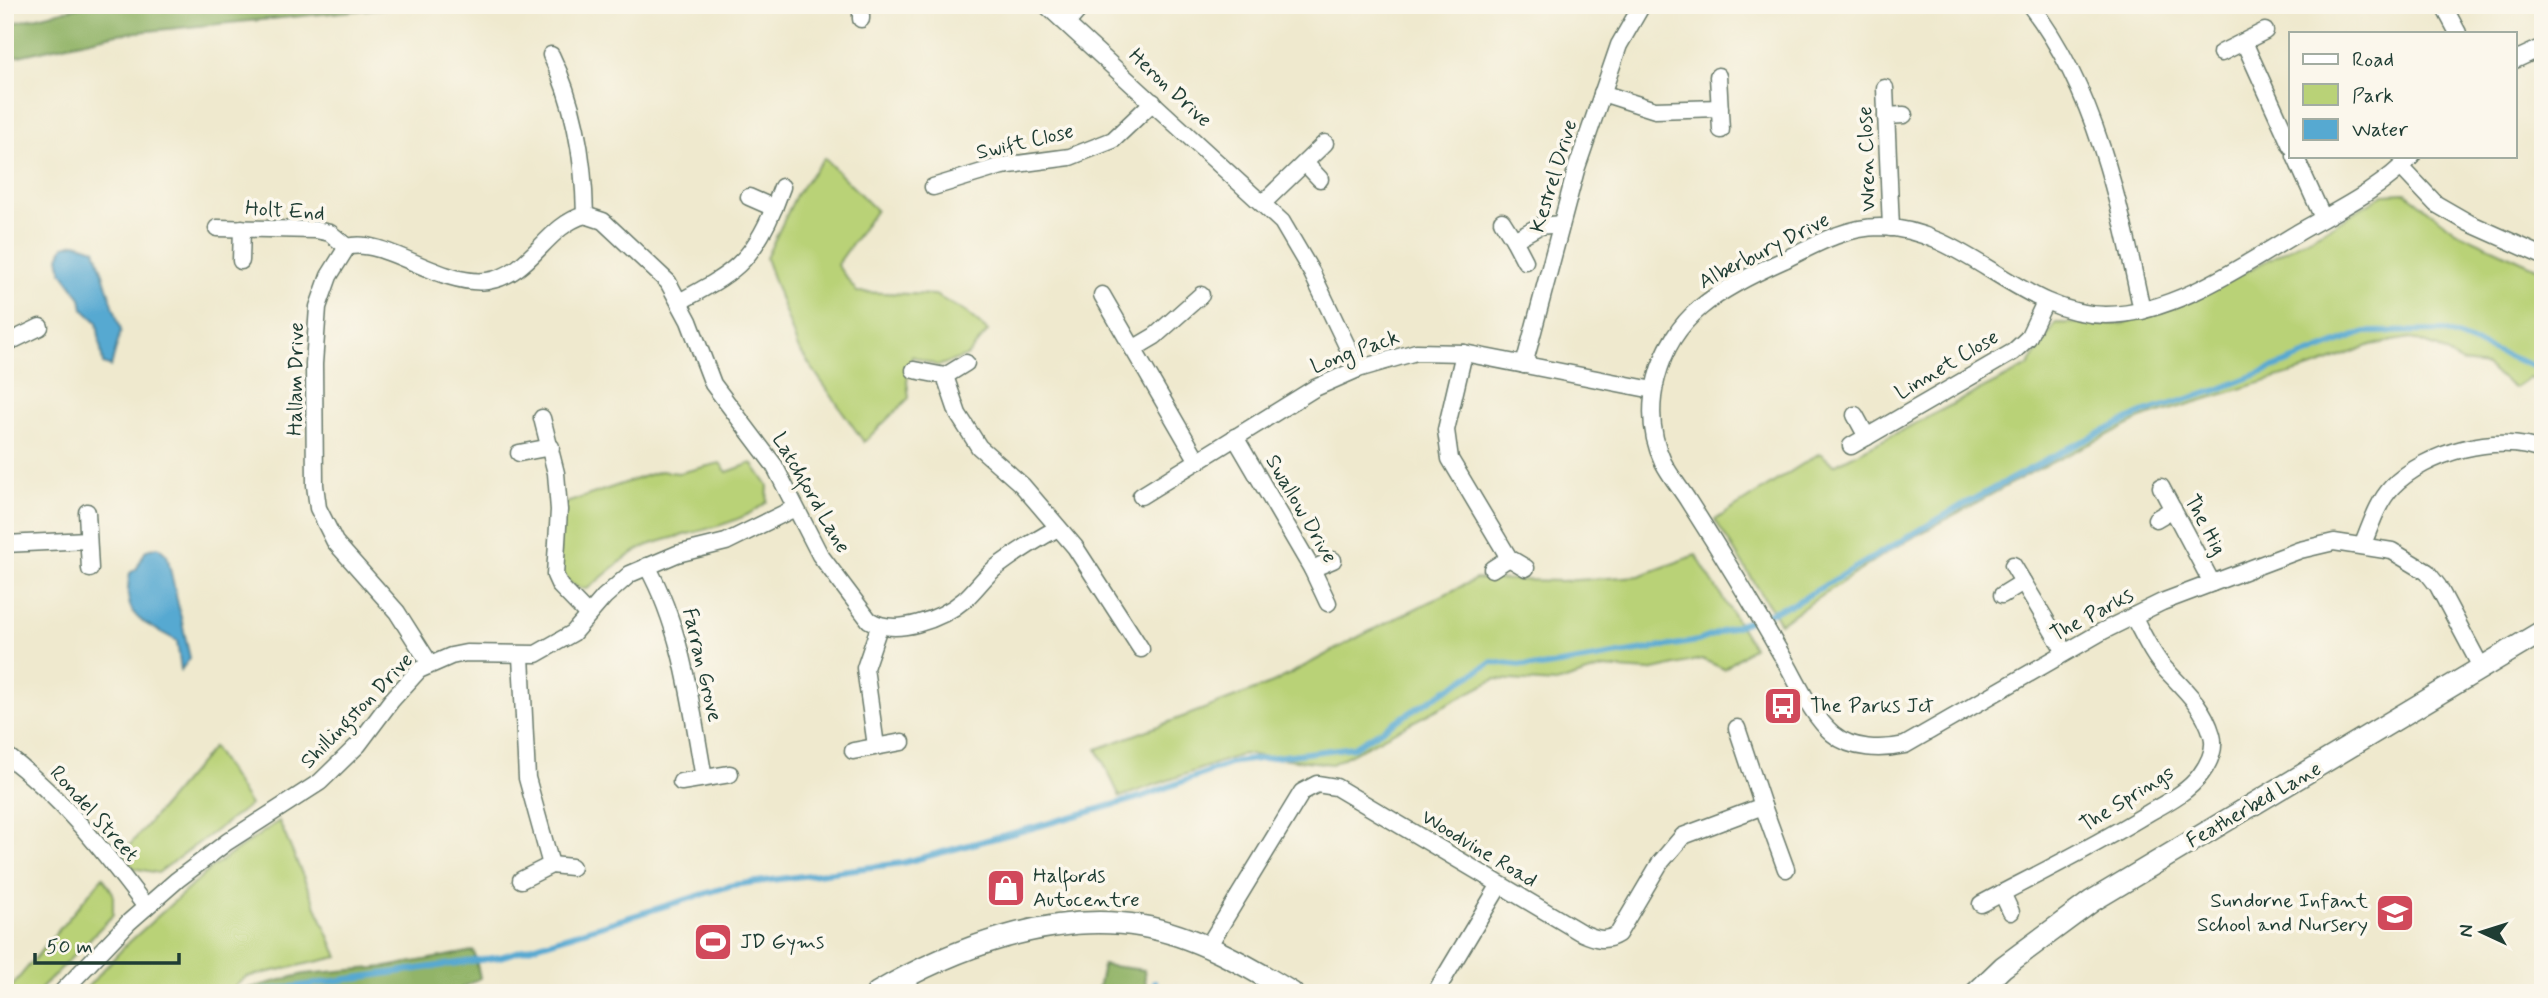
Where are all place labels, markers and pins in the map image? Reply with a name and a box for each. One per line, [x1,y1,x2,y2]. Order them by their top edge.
bus stop icon: The Parks Jct [1762,685,1804,727]
place label: The Parks Jct [1810,692,1934,720]
place label: Halfords Autocentre [1033,862,1140,914]
shop icon: Halfords Autocentre [985,867,1027,909]
place label: Sundorne Infant School and Nursery [2197,887,2369,939]
school or university icon: Sundorne Infant School and Nursery [2374,892,2416,934]
sports icon: JD Gyms [692,921,734,963]
place label: JD Gyms [740,928,824,956]

